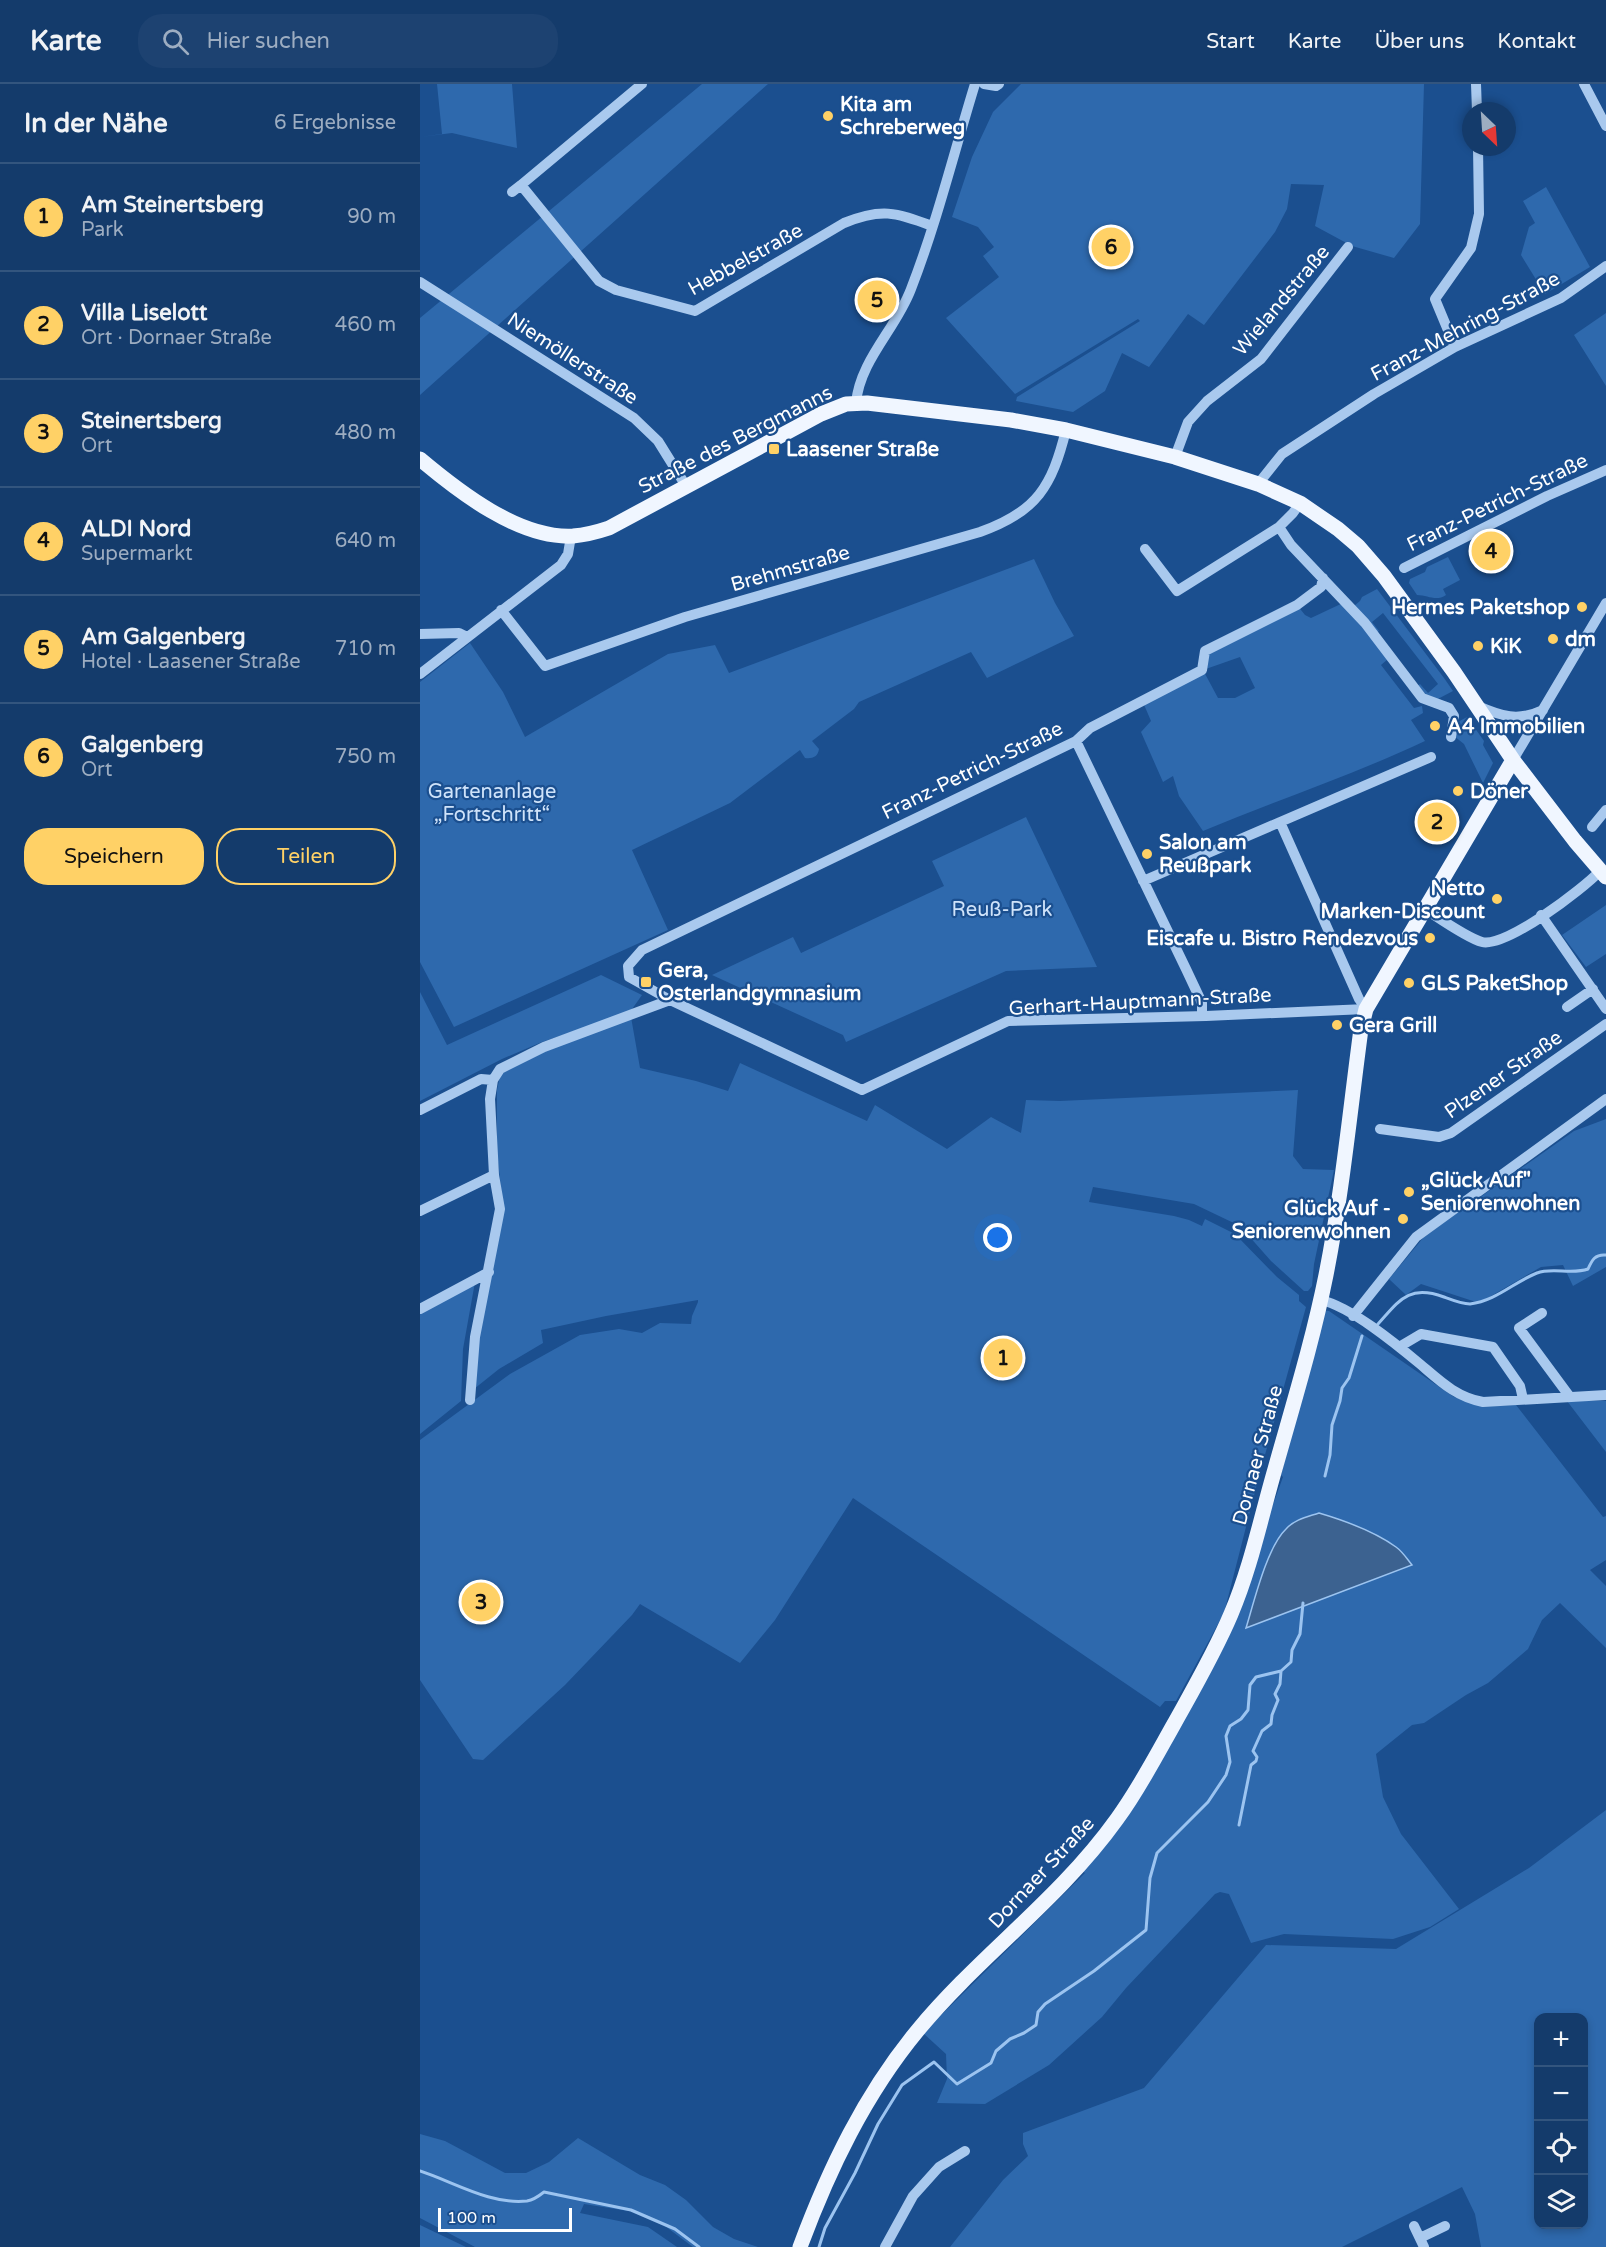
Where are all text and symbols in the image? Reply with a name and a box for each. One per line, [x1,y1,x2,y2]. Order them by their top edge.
search box [138,14,558,68]
text: Karte [30,24,102,58]
icon: search [159,25,192,58]
text: Hier suchen [207,28,330,54]
text: Start [1206,29,1255,54]
text: Karte [1288,29,1341,54]
text: Über uns [1374,29,1464,54]
text: Kontakt [1497,29,1576,54]
place label: Kita am Schreberweg [840,93,965,140]
north arrow [1462,102,1516,156]
text: In der Nähe [24,108,168,139]
marker: Kita am Schreberweg [821,109,835,123]
text: 6 Ergebnisse [274,111,396,135]
text: Am Steinertsberg [81,192,264,218]
text: 1 [37,205,50,229]
text: 90 m [347,205,396,229]
text: Park [81,218,124,242]
street label: Hebbelstraße [684,219,807,301]
pin: 6 [1092,224,1130,270]
street label: Wielandstraße [1229,240,1335,361]
street label: Franz-Mehring-Straße [1367,267,1564,387]
pin: 5 [858,278,896,322]
text: Villa Liselott [81,300,207,326]
street label: Niemöllerstraße [503,308,642,410]
text: 2 [37,313,50,337]
text: 460 m [335,313,396,337]
text: Ort · Dornaer Straße [81,326,272,350]
street label: Straße des Bergmanns [634,381,836,499]
text: Steinertsberg [81,408,222,434]
text: 3 [37,421,50,445]
text: 480 m [335,421,396,445]
text: Ort [81,434,112,458]
place label: Laasener Straße [786,438,939,462]
marker: Laasener Straße [767,442,781,456]
street label: Franz-Petrich-Straße [1403,449,1592,557]
text: ALDI Nord [81,516,191,542]
pin: 4 [1472,528,1510,574]
text: 4 [37,529,50,553]
text: 640 m [335,529,396,553]
street label: Brehmstraße [728,541,852,597]
text: Supermarkt [81,542,193,566]
place label: Hermes Paketshop [1391,596,1570,620]
marker: Hermes Paketshop [1575,600,1589,614]
text: Am Galgenberg [81,624,246,650]
place label: dm [1565,628,1596,652]
marker: dm [1546,632,1560,646]
place label: KiK [1490,635,1522,659]
text: 5 [37,637,50,661]
text: 710 m [335,637,396,661]
marker: KiK [1471,639,1485,653]
text: Hotel · Laasener Straße [81,650,300,674]
place label: A4 Immobilien [1447,715,1585,739]
street label: Franz-Petrich-Straße [878,717,1067,825]
marker: A4 Immobilien [1428,719,1442,733]
text: Galgenberg [81,732,204,758]
text: 6 [37,745,50,769]
text: 750 m [335,745,396,769]
text: Ort [81,758,112,782]
park label: Gartenanlage „Fortschritt“ [428,780,556,827]
place label: Döner [1470,780,1528,804]
marker: Döner [1451,784,1465,798]
pin: 2 [1418,800,1456,844]
button: Speichern [24,828,204,885]
button: Teilen [216,828,396,885]
place label: Salon am Reußpark [1159,831,1251,878]
marker: Salon am Reußpark [1140,847,1154,861]
place label: Netto Marken-Discount [1321,877,1485,924]
marker: Netto Marken-Discount [1490,892,1504,906]
park label: Reuß-Park [952,898,1052,922]
place label: Eiscafe u. Bistro Rendezvous [1146,927,1418,951]
marker: Eiscafe u. Bistro Rendezvous [1423,931,1437,945]
place label: Gera, Osterlandgymnasium [658,959,861,1006]
place label: GLS PaketShop [1421,972,1569,996]
marker: Gera, Osterlandgymnasium [639,975,653,989]
marker: GLS PaketShop [1402,976,1416,990]
street label: Gerhart-Hauptmann-Straße [1008,983,1272,1021]
place label: Gera Grill [1349,1014,1437,1038]
marker: Gera Grill [1330,1018,1344,1032]
street label: Plzener Straße [1440,1025,1567,1124]
place label: „Glück Auf" Seniorenwohnen [1421,1169,1580,1216]
marker: „Glück Auf" Seniorenwohnen [1402,1185,1416,1199]
place label: Glück Auf - Seniorenwohnen [1232,1197,1391,1244]
marker: Glück Auf - Seniorenwohnen [1396,1212,1410,1226]
your location [983,1223,1012,1252]
pin: 1 [984,1336,1022,1380]
street label: Dornaer Straße [1228,1383,1288,1528]
pin: 3 [462,1580,500,1624]
street label: Dornaer Straße [984,1812,1100,1934]
map controls [1534,2013,1588,2229]
button: + [1534,2013,1588,2067]
button: − [1534,2067,1588,2121]
button: locate [1534,2121,1588,2175]
button: layers [1534,2175,1588,2229]
scale bar [438,2205,572,2232]
text: 100 m [447,2208,496,2228]

